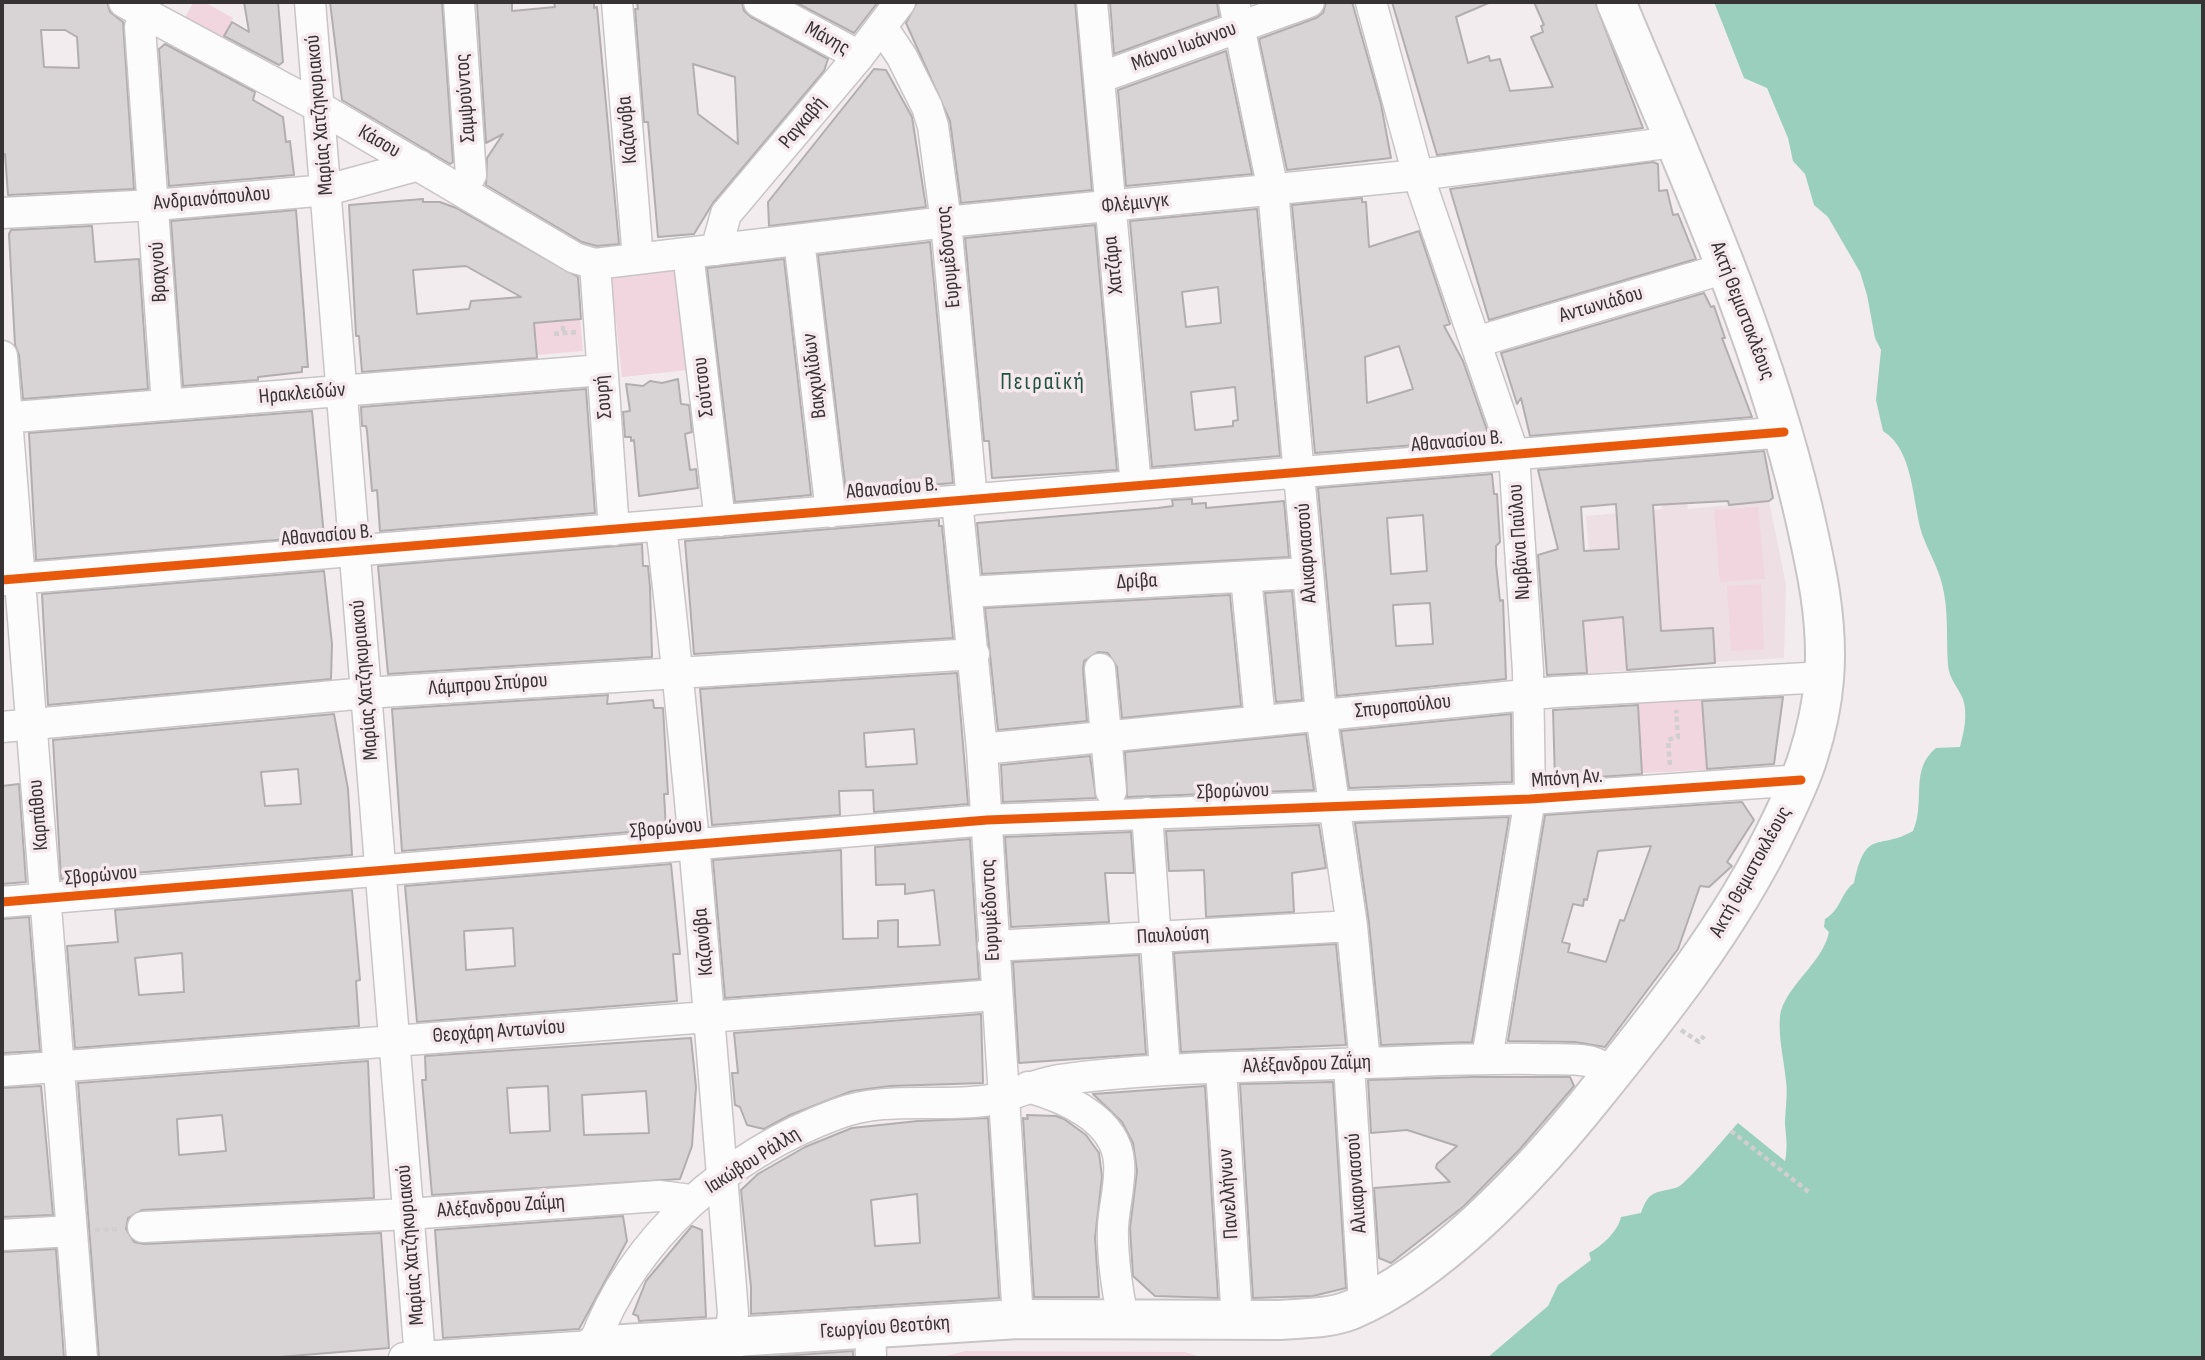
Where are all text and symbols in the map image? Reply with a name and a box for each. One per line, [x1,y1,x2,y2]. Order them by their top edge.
street label: Μάνου Ιωάννου [1128,16,1240,78]
street label: Μάνης [800,17,854,61]
street label: Μαρίας Χατζηκυριακού [300,34,340,196]
street label: Σαμψούντος [450,53,482,143]
street label: Ραγκαβή [774,92,832,154]
street label: Καζανόβα [613,95,643,165]
street label: Κάσου [353,120,405,164]
street label: Ανδριανόπουλου [152,181,272,217]
street label: Φλέμινγκ [1100,188,1170,220]
street label: Ευρυμέδοντος [931,205,967,309]
street label: Χατζάρα [1098,235,1130,295]
street label: Ακτή Θεμιστοκλέους [1704,238,1780,384]
street label: Βραχνού [145,241,173,303]
street label: Αντωνιάδου [1556,281,1646,329]
street label: Βακχυλίδων [797,332,833,420]
street label: Σούτσου [688,356,720,418]
district label: Πειραϊκή [1001,369,1085,397]
street label: Σουρή [590,374,618,420]
street label: Ηρακλειδών [258,378,346,410]
street label: Αθανασίου Β. [1410,425,1504,459]
street label: Αθανασίου Β. [845,472,939,506]
street label: Νιρβάνα Παύλου [1503,483,1537,601]
street label: Αλικαρνασσού [1291,502,1323,604]
street label: Αθανασίου Β. [280,519,374,553]
street label: Δρίβα [1116,568,1158,596]
street label: Μαρίας Χατζηκυριακού [345,599,385,761]
street label: Λάμπρου Σπύρου [428,668,548,702]
street label: Σπυροπούλου [1354,689,1452,725]
street label: Μπόνη Αν. [1530,764,1604,794]
street label: Καρπάθου [23,778,55,852]
street label: Σβορώνου [1196,778,1270,806]
street label: Ακτή Θεμιστοκλέους [1705,802,1797,942]
street label: Σβορώνου [629,813,703,845]
street label: Ευρυμέδοντος [976,858,1006,962]
street label: Σβορώνου [64,860,138,892]
street label: Καζανόβα [689,907,719,977]
street label: Παυλούση [1136,922,1210,950]
street label: Θεοχάρη Αντωνίου [432,1015,566,1049]
street label: Αλέξανδρου Ζαΐμη [1243,1050,1371,1080]
street label: Ιακώβου Ράλλη [701,1122,805,1200]
street label: Αλικαρνασσού [1341,1132,1373,1234]
street label: Πανελλήνων [1213,1148,1245,1240]
street label: Μαρίας Χατζηκυριακού [391,1164,431,1326]
street label: Αλέξανδρου Ζαΐμη [436,1190,566,1224]
street label: Γεωργίου Θεοτόκη [819,1311,951,1345]

